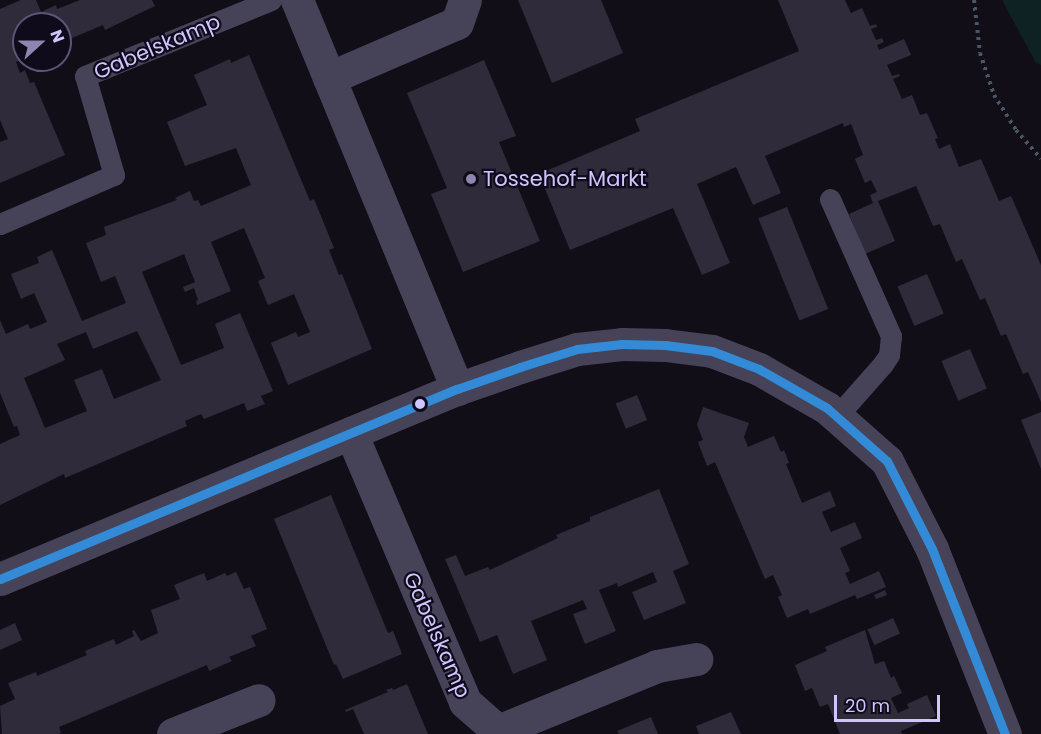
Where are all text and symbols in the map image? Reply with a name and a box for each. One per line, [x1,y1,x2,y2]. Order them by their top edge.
street label: Gabelskamp [90,9,224,85]
north arrow [12,12,72,72]
text: N [45,26,70,46]
place label: Tossehof-Markt [483,166,647,192]
marker: Tossehof-Markt [464,172,478,186]
unlabelled marker [414,398,426,410]
street label: Gabelskamp [398,568,476,702]
scale bar [837,683,944,721]
text: 20 m [845,693,890,718]

